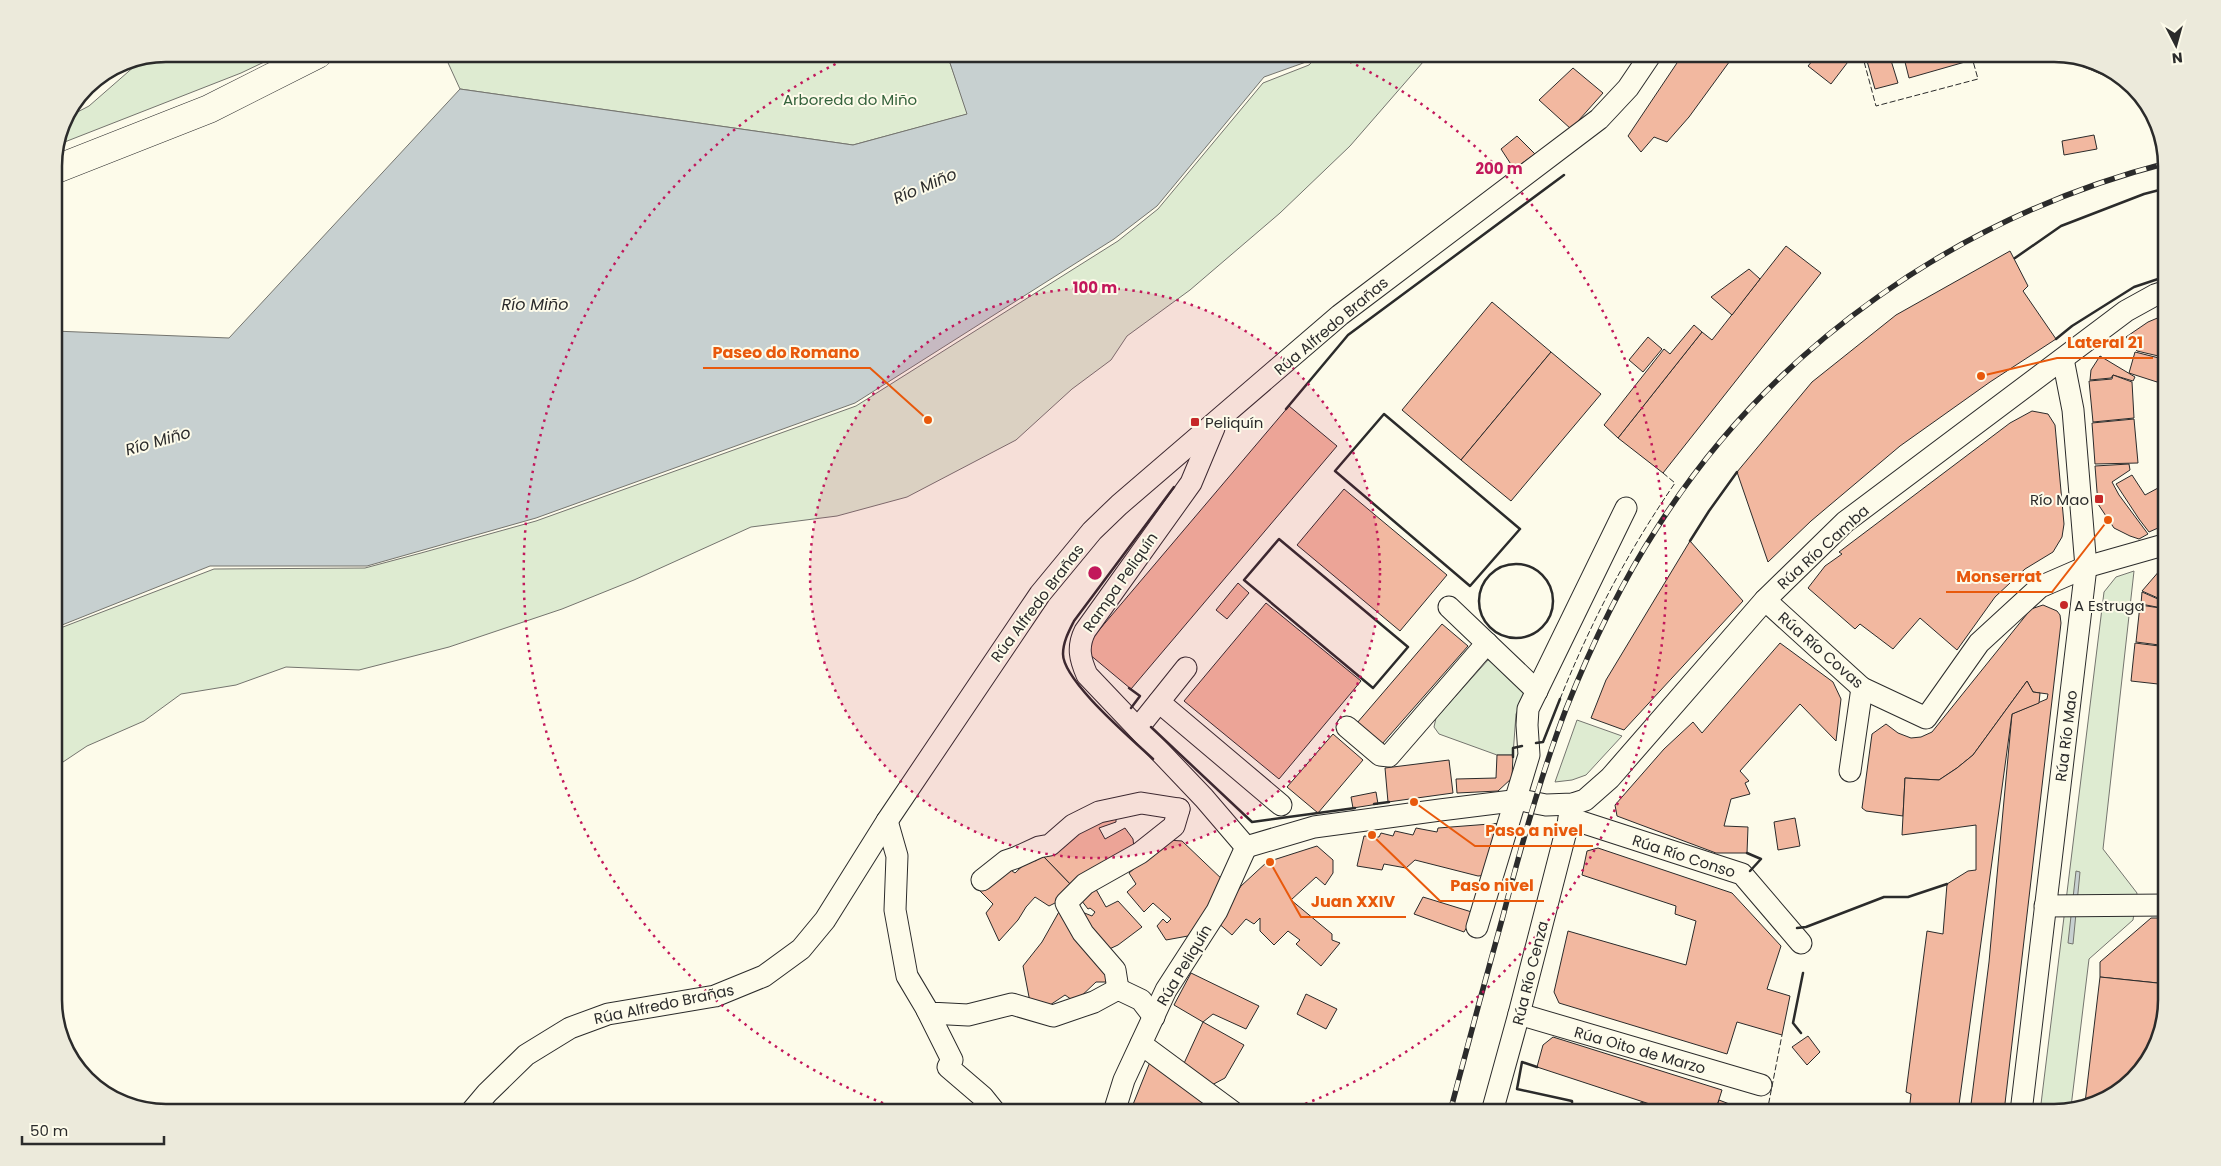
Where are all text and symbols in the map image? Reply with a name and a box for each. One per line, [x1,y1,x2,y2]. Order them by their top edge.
north arrow [2151,20,2201,70]
text: N [2171,47,2184,68]
park label: Arboreda do Miño [783,89,917,110]
text: 200 m [1475,158,1523,179]
water label: Río Miño [890,162,960,210]
street label: Rúa Alfredo Brañas [1270,272,1393,380]
text: 100 m [1073,277,1117,298]
water label: Río Miño [502,293,568,316]
callout: Lateral 21 [2057,327,2153,358]
text: Lateral 21 [2067,331,2143,354]
callout: Paseo do Romano [703,337,870,368]
text: Paseo do Romano [712,341,860,364]
place label: Peliquín [1205,412,1263,433]
marker: Peliquín [1189,416,1201,428]
water label: Río Miño [123,421,193,461]
place label: Río Mao [2030,489,2089,510]
marker: Río Mao [2093,493,2105,505]
street label: Rúa Río Camba [1773,500,1873,594]
street label: Rampa Peliquín [1078,528,1162,636]
street label: Rúa Alfredo Brañas [986,540,1088,666]
callout: Monserrat [1946,561,2052,592]
centre of rings [1086,564,1104,582]
text: Monserrat [1956,565,2042,588]
place label: A Estruga [2074,595,2145,616]
marker: A Estruga [2058,599,2070,611]
street label: Rúa Río Covas [1774,607,1868,693]
street label: Rúa Río Mao [2050,689,2082,783]
callout: Paso a nivel [1475,815,1593,846]
text: Paso a nivel [1485,819,1583,842]
street label: Rúa Río Conso [1630,829,1738,883]
callout: Paso nivel [1440,870,1544,901]
text: Paso nivel [1450,874,1534,897]
callout: Juan XXIV [1301,886,1406,917]
text: Juan XXIV [1311,890,1395,913]
street label: Rúa Río Cenza [1507,919,1553,1027]
street label: Rúa Peliquín [1151,920,1217,1010]
street label: Rúa Alfredo Brañas [592,979,736,1029]
street label: Rúa Oito de Marzo [1572,1021,1708,1079]
scale bar [22,1114,165,1146]
text: 50 m [30,1120,68,1141]

